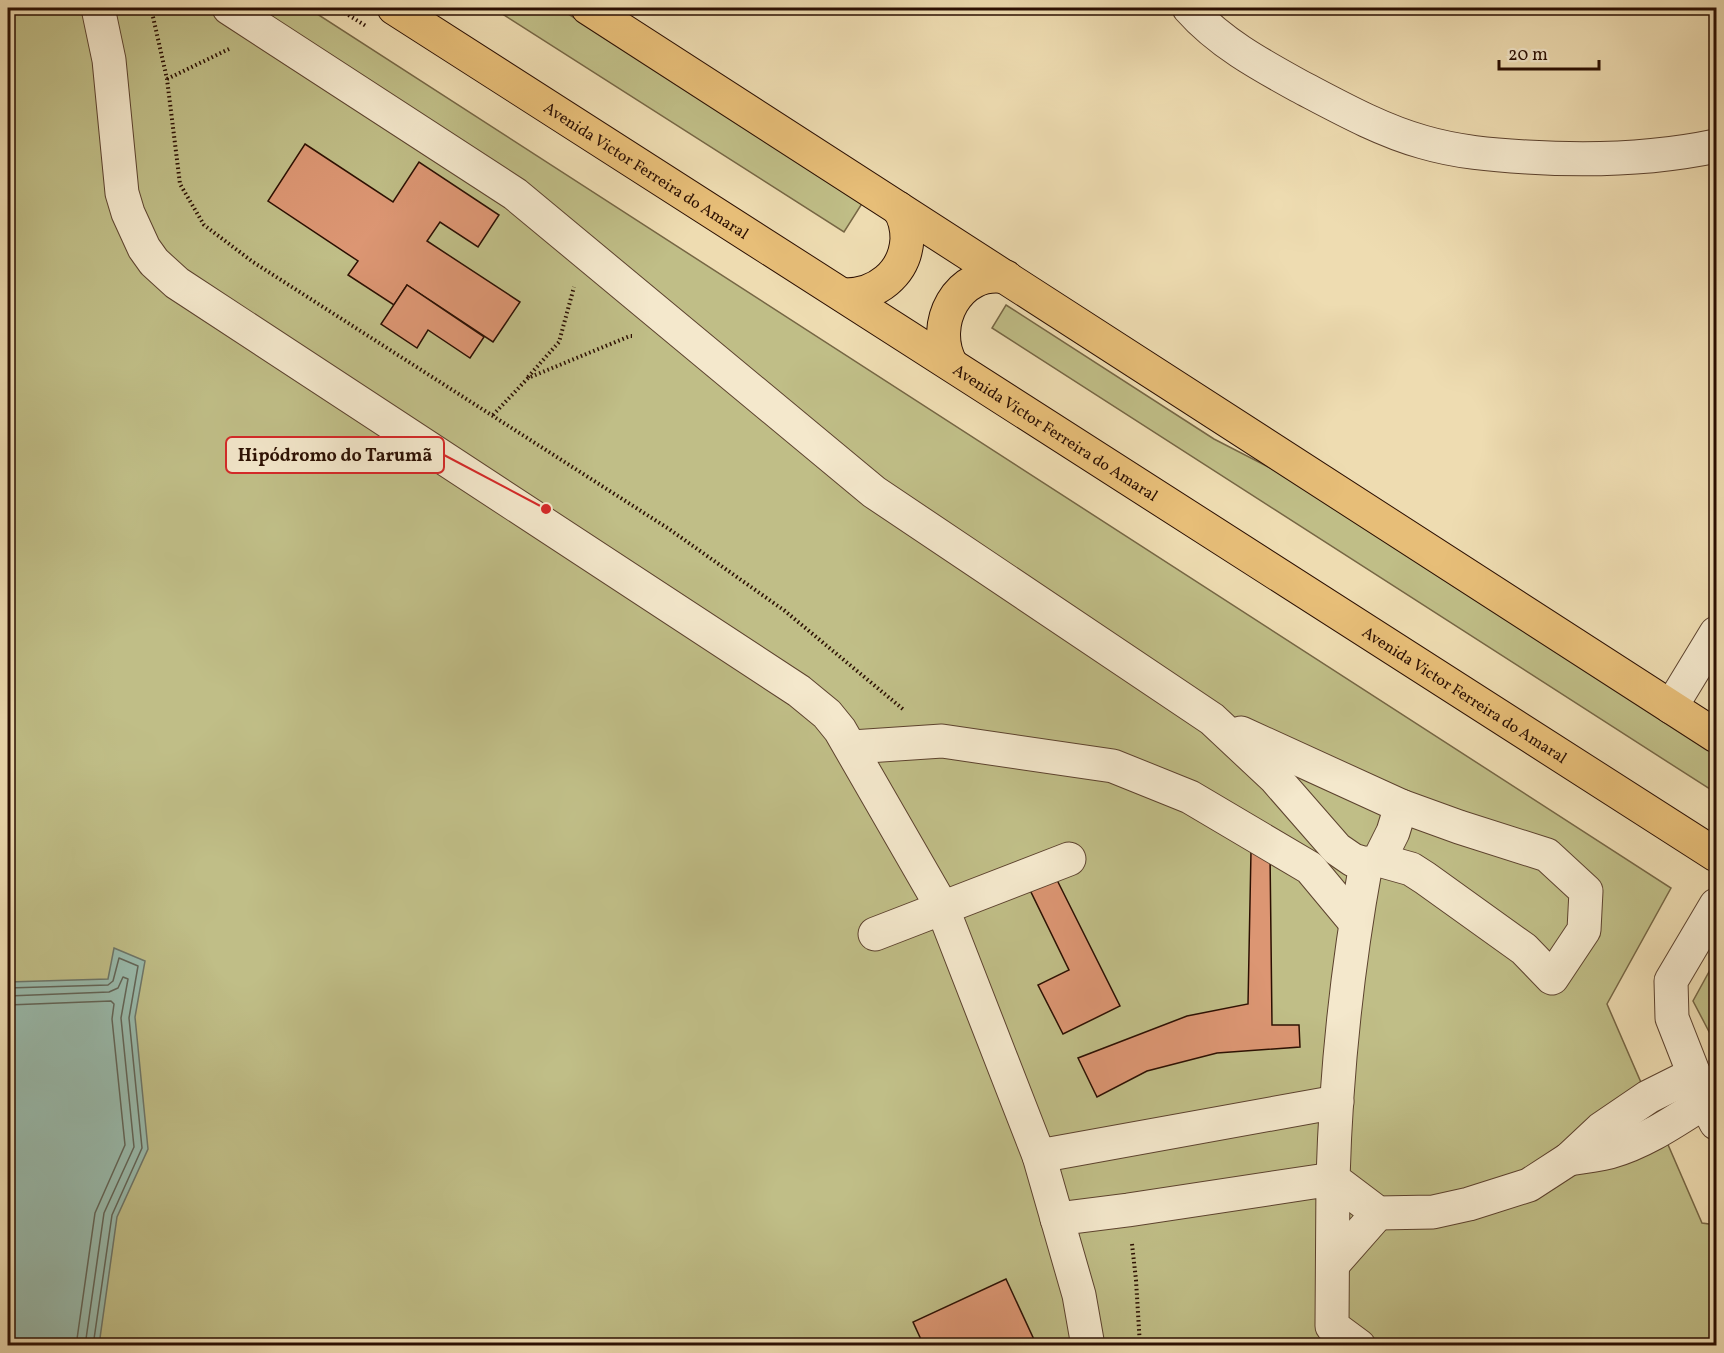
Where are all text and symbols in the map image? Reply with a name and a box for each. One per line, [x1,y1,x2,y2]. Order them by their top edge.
scale bar [1499,33,1600,71]
text: 20 m [1508,43,1548,68]
street label: Avenida Victor Ferreira do Amaral [539,98,752,246]
street label: Avenida Victor Ferreira do Amaral [948,360,1162,508]
callout: Hipódromo do Tarumã [226,437,444,473]
text: Hipódromo do Tarumã [238,444,432,469]
street label: Avenida Victor Ferreira do Amaral [1357,622,1571,770]

